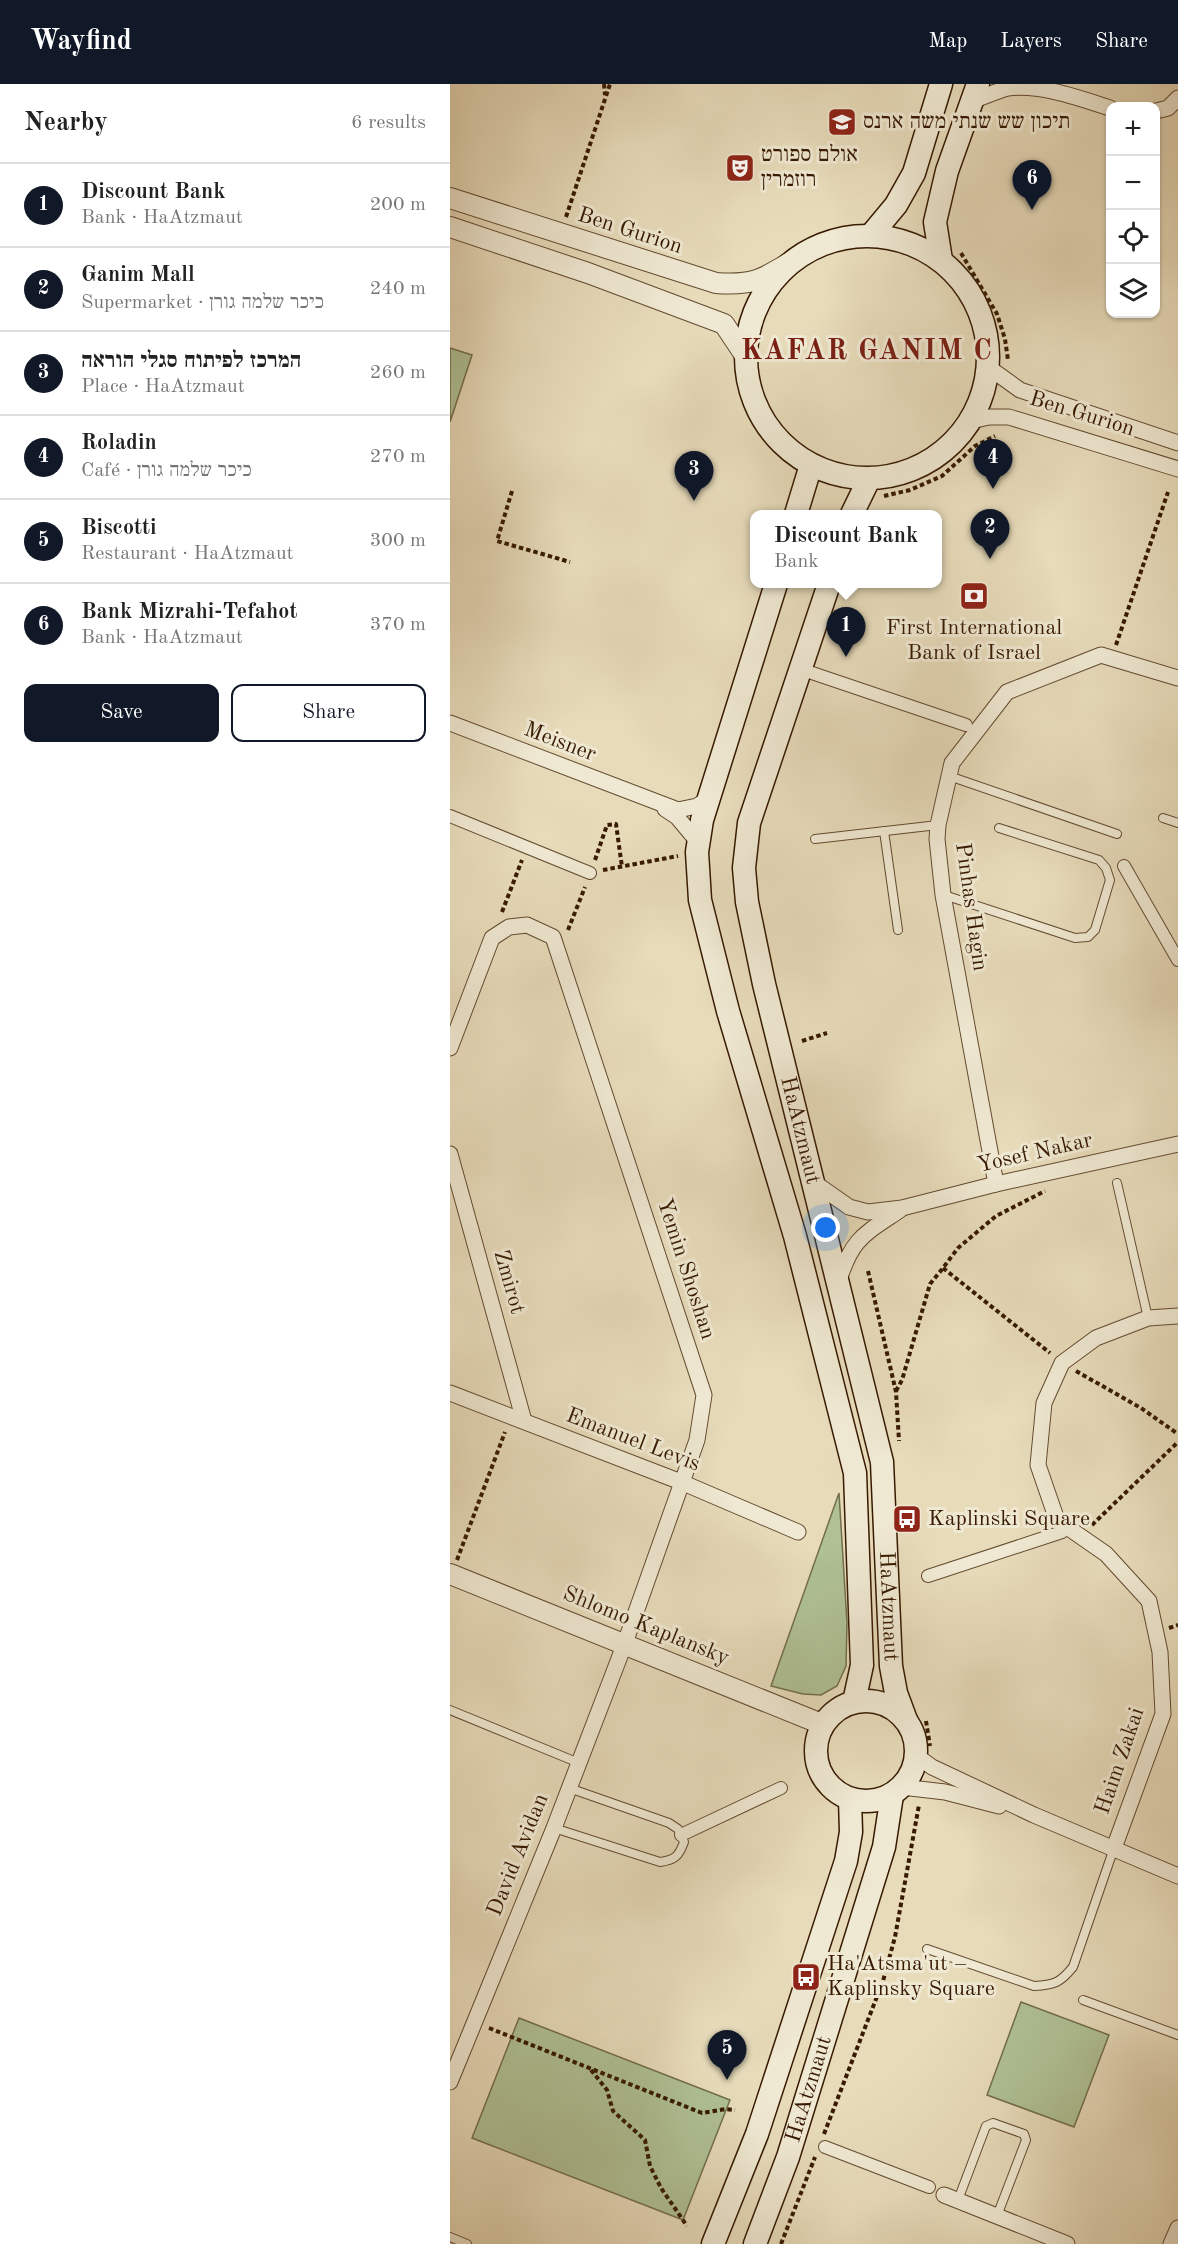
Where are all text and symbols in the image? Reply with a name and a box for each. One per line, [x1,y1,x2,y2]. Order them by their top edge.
text: Wayfind [30,28,132,56]
text: Map [928,31,967,52]
text: Layers [1000,31,1062,52]
text: Share [1095,31,1148,52]
map controls [1106,102,1160,318]
button: + [1106,102,1160,156]
school or university icon: תיכון שש שנתי משה ארנס [826,106,858,138]
text: Nearby [24,110,108,136]
place label: תיכון שש שנתי משה ארנס [863,111,1071,133]
text: 6 results [351,113,426,133]
place label: אולם ספורט רוזמרין [761,143,858,191]
theatre icon: אולם ספורט רוזמרין [724,152,756,184]
button: − [1106,156,1160,210]
pin: 6 [1012,160,1052,210]
text: Discount Bank [81,181,226,203]
text: 1 [38,195,49,215]
text: 200 m [370,195,426,215]
street label: Ben Gurion [575,204,685,258]
text: Bank · HaAtzmaut [81,208,243,228]
button: locate [1106,210,1160,264]
text: Ganim Mall [81,264,195,286]
button: layers [1106,264,1160,318]
text: 2 [38,279,49,299]
text: 240 m [370,279,426,299]
text: Supermarket · כיכר שלמה גורן [81,293,324,313]
district label: KAFAR GANIM C [741,338,993,366]
text: המרכז לפיתוח סגלי הוראה [81,350,301,372]
text: 3 [38,363,49,383]
text: 260 m [370,363,426,383]
text: Place · HaAtzmaut [81,377,245,397]
street label: Ben Gurion [1027,388,1137,440]
text: Roladin [81,432,157,454]
pin: 4 [974,440,1012,489]
text: 4 [38,447,49,467]
text: 270 m [370,447,426,467]
pin: 3 [674,452,714,501]
text: Café · כיכר שלמה גורן [81,461,252,481]
popup [750,510,942,588]
pin: 2 [970,510,1010,559]
text: Biscotti [81,517,157,539]
text: Discount Bank [774,525,918,547]
text: 5 [38,531,49,551]
text: 300 m [370,531,426,551]
text: Restaurant · HaAtzmaut [81,544,294,564]
text: Bank [774,552,819,572]
bank icon: First International Bank of Israel [958,580,990,612]
text: Bank Mizrahi-Tefahot [81,601,297,623]
pin: 1 [826,608,866,657]
text: 6 [38,615,49,635]
text: 370 m [370,615,426,635]
place label: First International Bank of Israel [886,617,1062,664]
text: Bank · HaAtzmaut [81,628,243,648]
button: Save [24,684,219,742]
button: Share [231,684,426,742]
street label: Meisner [521,718,599,766]
street label: Pinhas Hagin [951,841,991,973]
street label: HaAtzmaut [776,1074,824,1187]
street label: Yosef Nakar [975,1129,1095,1177]
street label: Yemin Shoshan [653,1196,719,1342]
your location [811,1213,840,1242]
street label: Zmirot [489,1248,529,1316]
street label: Emanuel Levis [563,1404,703,1476]
bus stop icon: Kaplinski Square [891,1503,923,1535]
place label: Kaplinski Square [928,1508,1090,1530]
street label: HaAtzmaut [875,1551,902,1662]
street label: Shlomo Kaplansky [560,1583,733,1670]
street label: Haim Zakai [1091,1705,1149,1817]
street label: David Avidan [483,1791,553,1919]
place label: Ha'Atsma'ut – Kaplinsky Square [827,1953,995,2000]
bus stop icon: Ha'Atsma'ut – Kaplinsky Square [790,1961,822,1993]
pin: 5 [708,2030,746,2080]
street label: HaAtzmaut [782,2033,836,2145]

